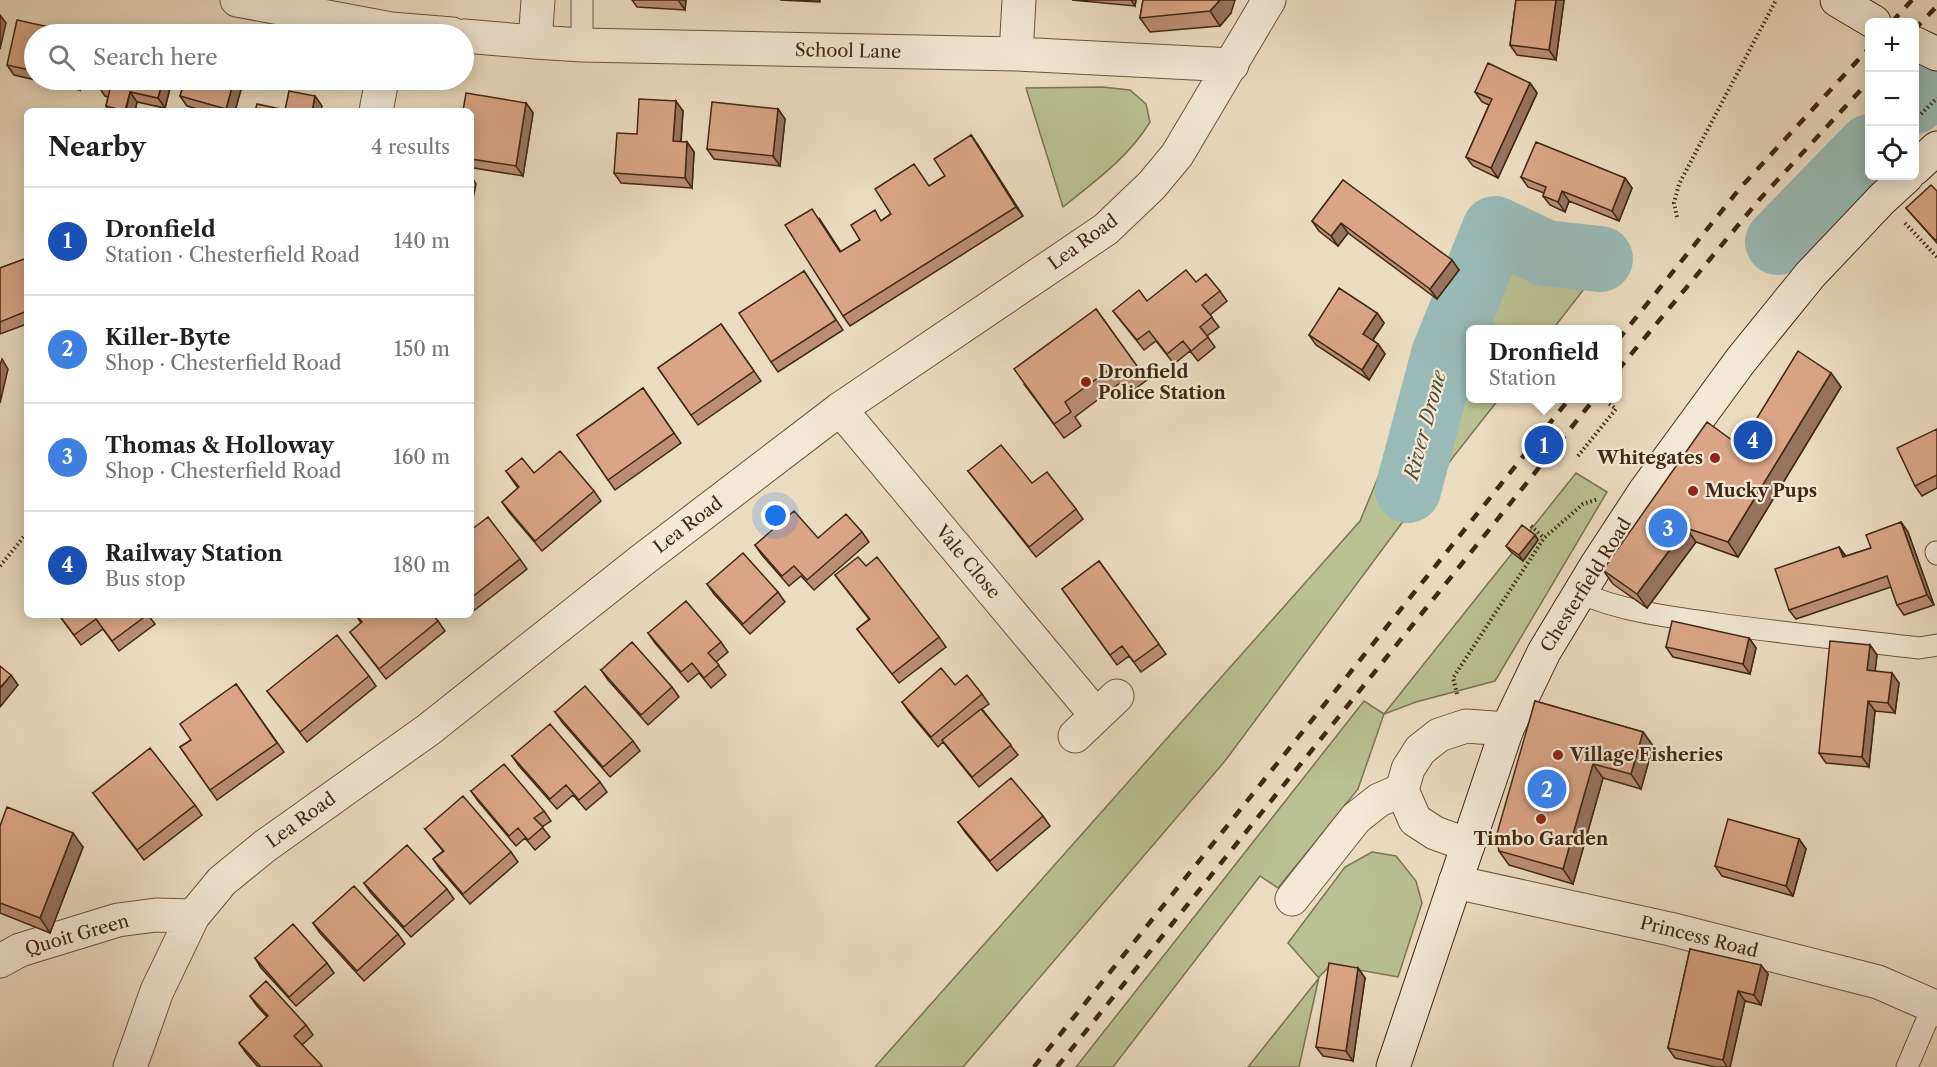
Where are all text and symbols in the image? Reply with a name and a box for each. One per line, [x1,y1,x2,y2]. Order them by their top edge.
map controls [1865,18,1919,180]
button: + [1865,18,1919,72]
search box [24,24,474,90]
street label: School Lane [795,39,901,63]
icon: search [45,41,78,74]
text: Search here [93,44,218,71]
button: − [1865,72,1919,126]
button: locate [1865,126,1919,180]
text: Nearby [48,131,146,163]
text: 4 results [371,135,450,159]
street label: Lea Road [1044,209,1122,275]
text: Dronfield [105,216,216,243]
text: 1 [63,229,72,253]
text: 140 m [393,229,450,253]
text: Station · Chesterfield Road [105,243,360,267]
text: Killer-Byte [105,324,230,351]
popup [1466,325,1622,403]
text: 2 [62,337,73,361]
text: 150 m [394,337,450,361]
text: Dronfield [1489,339,1599,366]
text: Shop · Chesterfield Road [105,351,342,375]
place label: Dronfield Police Station [1098,361,1227,404]
water label: River Drone [1398,366,1451,484]
text: Station [1489,366,1556,390]
marker: Dronfield Police Station [1079,375,1093,389]
pin: 4 [1734,418,1772,462]
pin: 1 [1524,422,1564,468]
text: Thomas & Holloway [105,432,334,459]
text: 3 [62,445,73,469]
text: 160 m [393,445,450,469]
place label: Whitegates [1596,447,1703,469]
marker: Whitegates [1708,451,1722,465]
text: Shop · Chesterfield Road [105,459,342,483]
place label: Mucky Pups [1705,480,1817,502]
marker: Mucky Pups [1686,484,1700,498]
street label: Lea Road [649,492,727,558]
your location [761,501,790,530]
pin: 3 [1648,506,1688,550]
street label: Chesterfield Road [1536,514,1636,656]
street label: Vale Close [930,520,1005,603]
text: Railway Station [105,540,283,567]
text: 4 [62,553,73,577]
text: 180 m [393,553,450,577]
text: Bus stop [105,567,186,591]
place label: Village Fisheries [1569,744,1723,766]
marker: Village Fisheries [1551,748,1565,762]
pin: 2 [1528,766,1566,812]
street label: Lea Road [262,787,340,853]
marker: Timbo Garden [1534,812,1548,826]
place label: Timbo Garden [1474,828,1609,850]
street label: Quoit Green [23,910,131,960]
street label: Princess Road [1638,912,1760,962]

